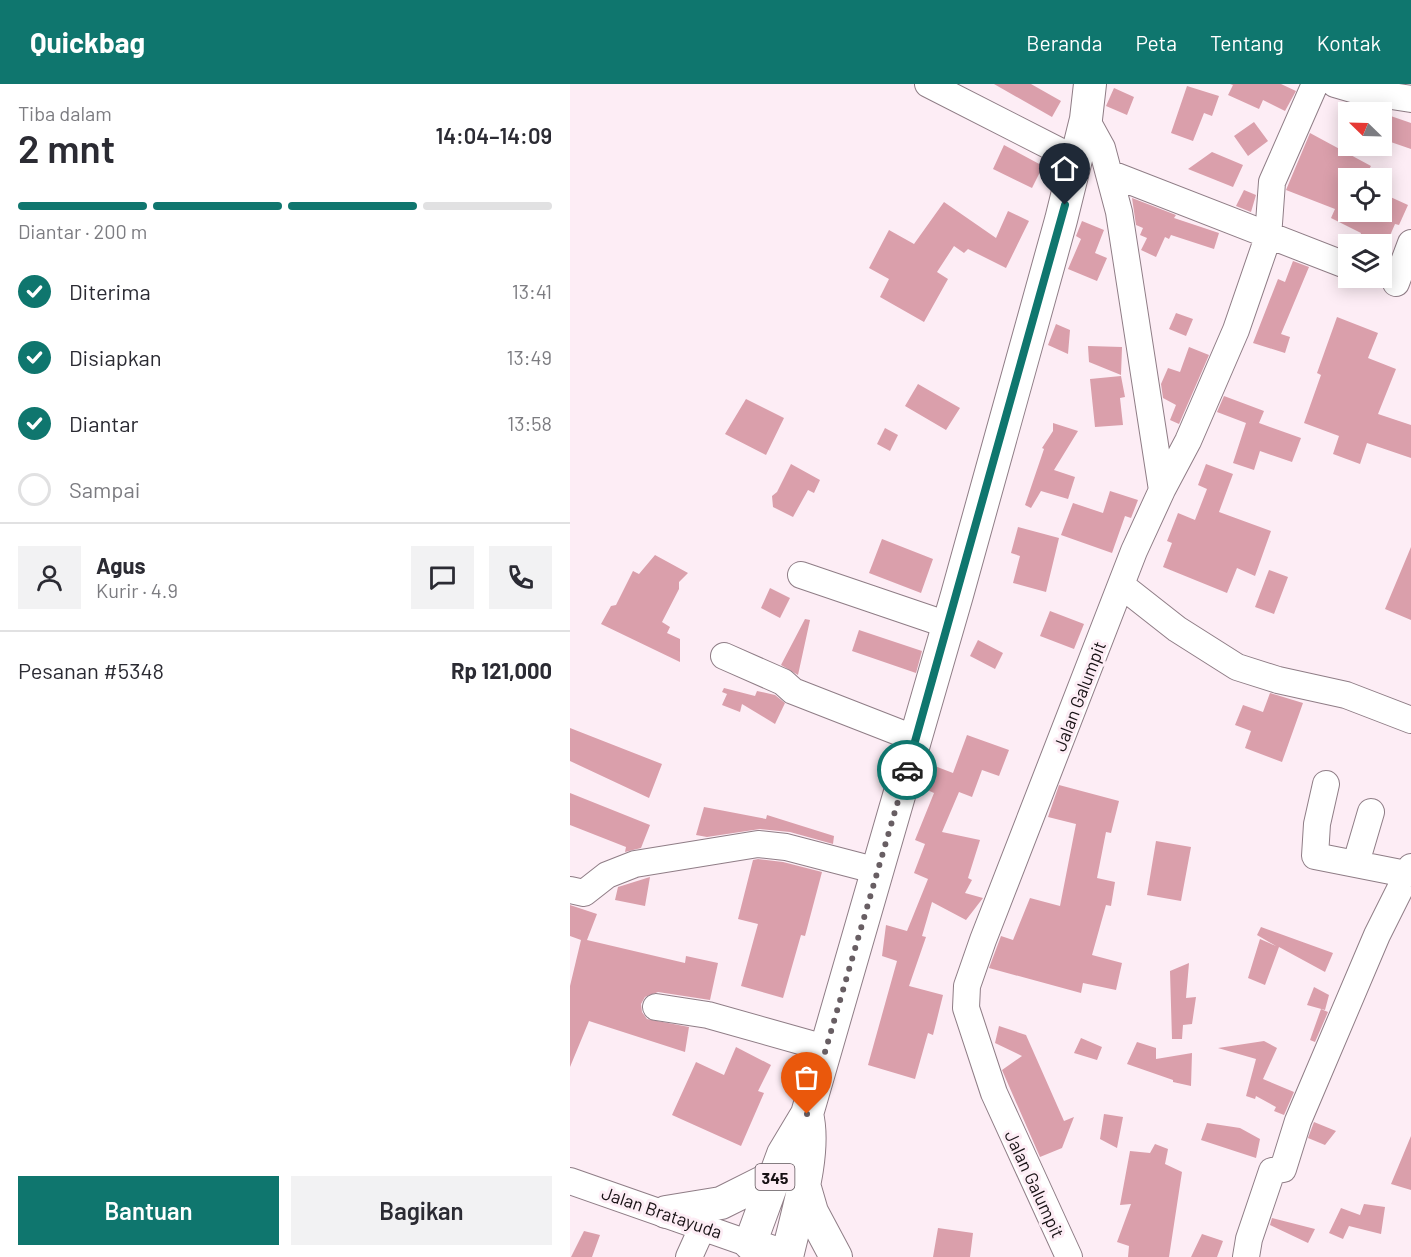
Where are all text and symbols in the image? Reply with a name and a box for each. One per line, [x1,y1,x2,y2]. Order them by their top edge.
text: Quickbag [30,25,145,59]
text: Beranda [1026,30,1102,55]
text: Peta [1135,30,1177,55]
text: Tentang [1210,30,1284,55]
text: Kontak [1317,30,1381,55]
text: Tiba dalam [18,101,112,125]
north arrow [1338,102,1392,156]
map controls [1338,102,1392,288]
text: 14:04–14:09 [435,122,552,148]
text: 2 mnt [18,124,115,171]
pin [1039,143,1090,205]
icon: home [1048,152,1081,185]
button: locate [1338,168,1392,222]
text: Diantar · 200 m [18,219,147,243]
button: layers [1338,234,1392,288]
icon: check [18,275,51,308]
text: Diterima [69,278,151,304]
text: 13:41 [512,279,552,303]
icon: check [18,341,51,374]
text: Disiapkan [69,344,162,370]
text: 13:49 [506,345,552,369]
icon: check [18,407,51,440]
text: Diantar [69,410,139,436]
text: 13:58 [507,411,552,435]
text: Sampai [69,476,140,502]
button: person [18,546,81,609]
button: chat [411,546,474,609]
button: phone [489,546,552,609]
text: Agus [96,552,146,578]
text: Kurir · 4.9 [96,578,178,602]
street label: Jalan Galumpit [1048,638,1110,754]
text: Pesanan #5348 [18,657,164,683]
text: Rp 121,000 [451,657,552,683]
courier [877,740,937,800]
icon: car [891,754,924,787]
pin [781,1052,832,1114]
icon: bag [790,1061,823,1094]
street label: Jalan Galumpit [1000,1127,1070,1241]
road number: 345 [756,1164,794,1190]
button: Bantuan [18,1176,279,1245]
button: Bagikan [291,1176,552,1245]
street label: Jalan Bratayuda [599,1181,725,1243]

